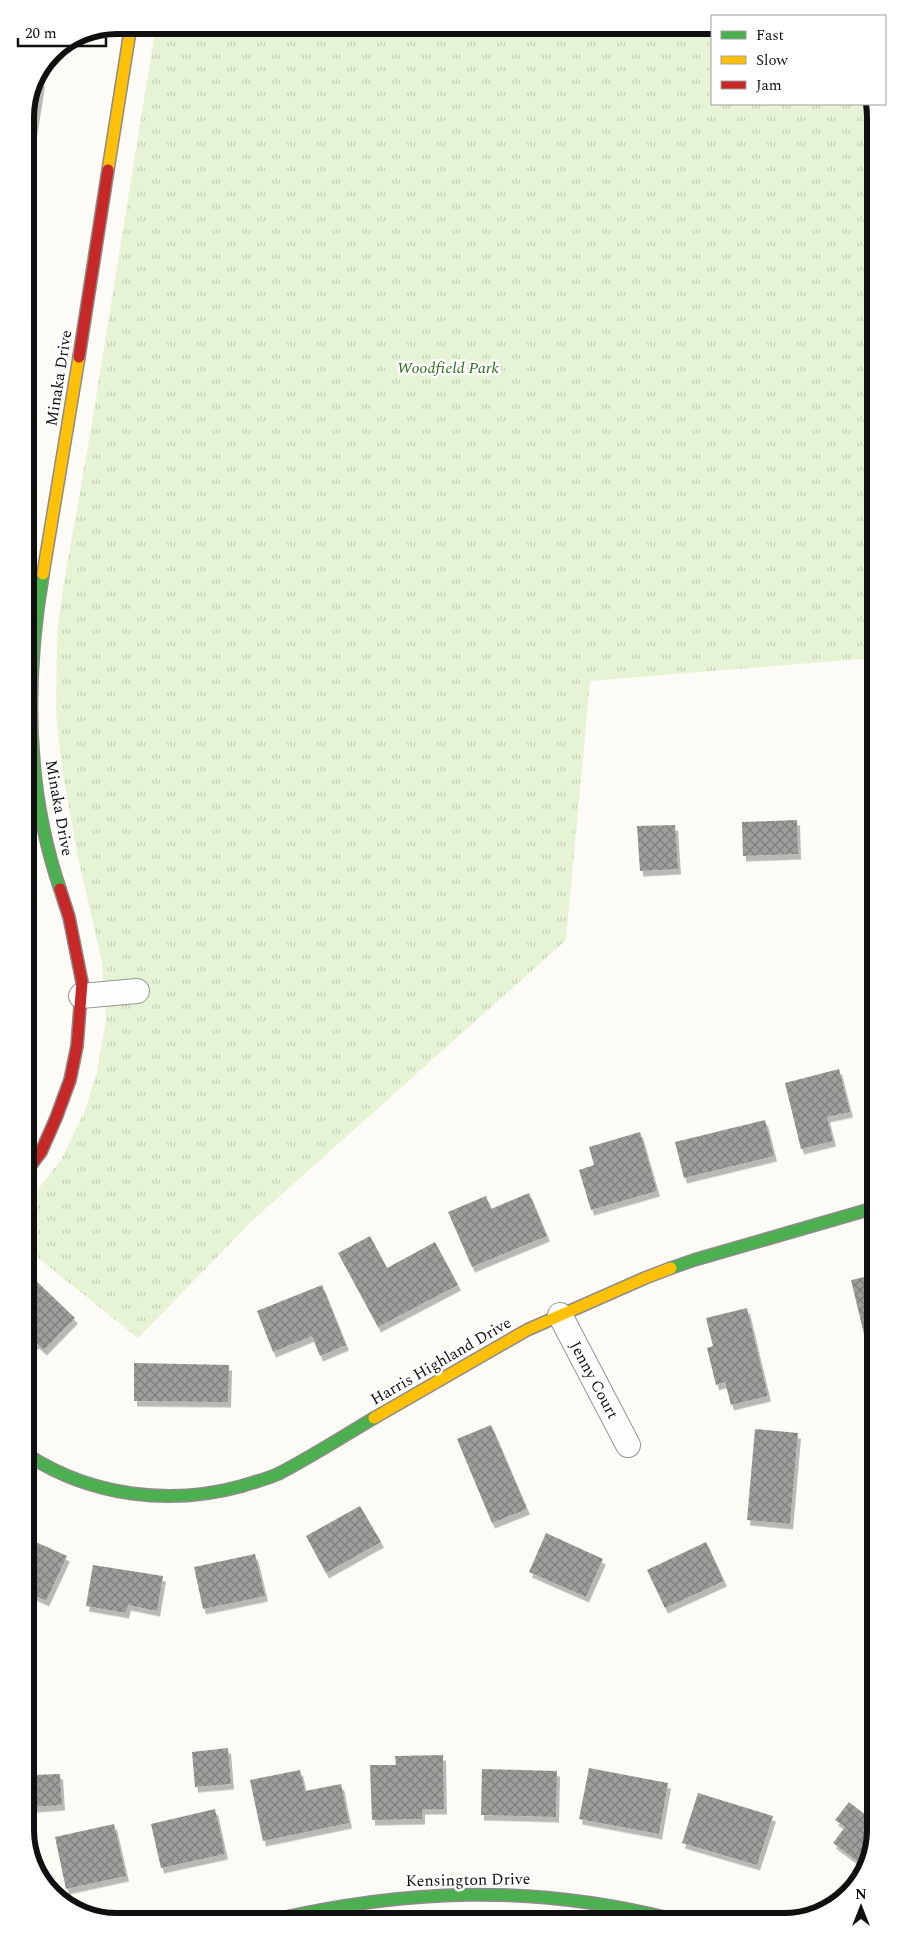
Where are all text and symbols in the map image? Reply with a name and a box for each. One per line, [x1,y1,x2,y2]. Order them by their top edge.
scale bar [18,15,105,47]
legend [711,15,886,105]
text: 20 m [25,22,57,45]
text: Fast [756,24,784,47]
text: Slow [756,49,788,72]
text: Jam [756,74,782,97]
street label: Minaka Drive [40,328,78,428]
park label: Woodfield Park [397,356,499,380]
street label: Minaka Drive [39,758,79,858]
street label: Harris Highland Drive [366,1311,516,1411]
street label: Jenny Court [563,1337,625,1423]
street label: Kensington Drive [405,1867,531,1893]
north arrow [836,1882,886,1932]
text: N [855,1884,867,1905]

